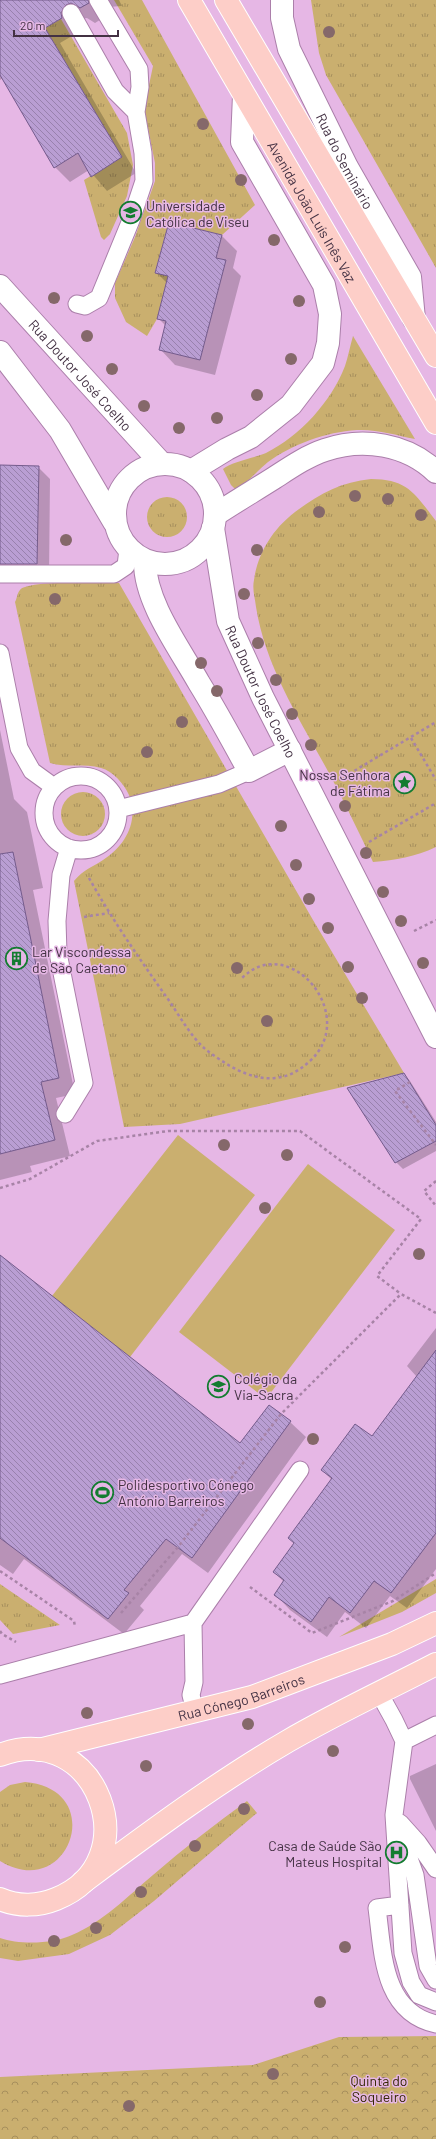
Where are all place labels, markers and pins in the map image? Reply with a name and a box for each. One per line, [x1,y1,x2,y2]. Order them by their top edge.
place label: Universidade Católica de Viseu [146,197,249,230]
school or university icon: Universidade Católica de Viseu [117,200,143,226]
place label: Nossa Senhora de Fátima [299,766,390,799]
place icon: Nossa Senhora de Fátima [392,769,418,795]
place label: Lar Viscondessa de São Caetano [32,943,131,976]
building icon: Lar Viscondessa de São Caetano [4,946,30,972]
place label: Colégio da Via-Sacra [234,1370,297,1403]
school or university icon: Colégio da Via-Sacra [205,1373,231,1399]
place label: Polidesportivo Cónego António Barreiros [118,1476,254,1509]
sports icon: Polidesportivo Cónego António Barreiros [89,1479,115,1505]
place label: Casa de Saúde São Mateus Hospital [268,1837,382,1870]
hospital icon: Casa de Saúde São Mateus Hospital [384,1840,410,1866]

